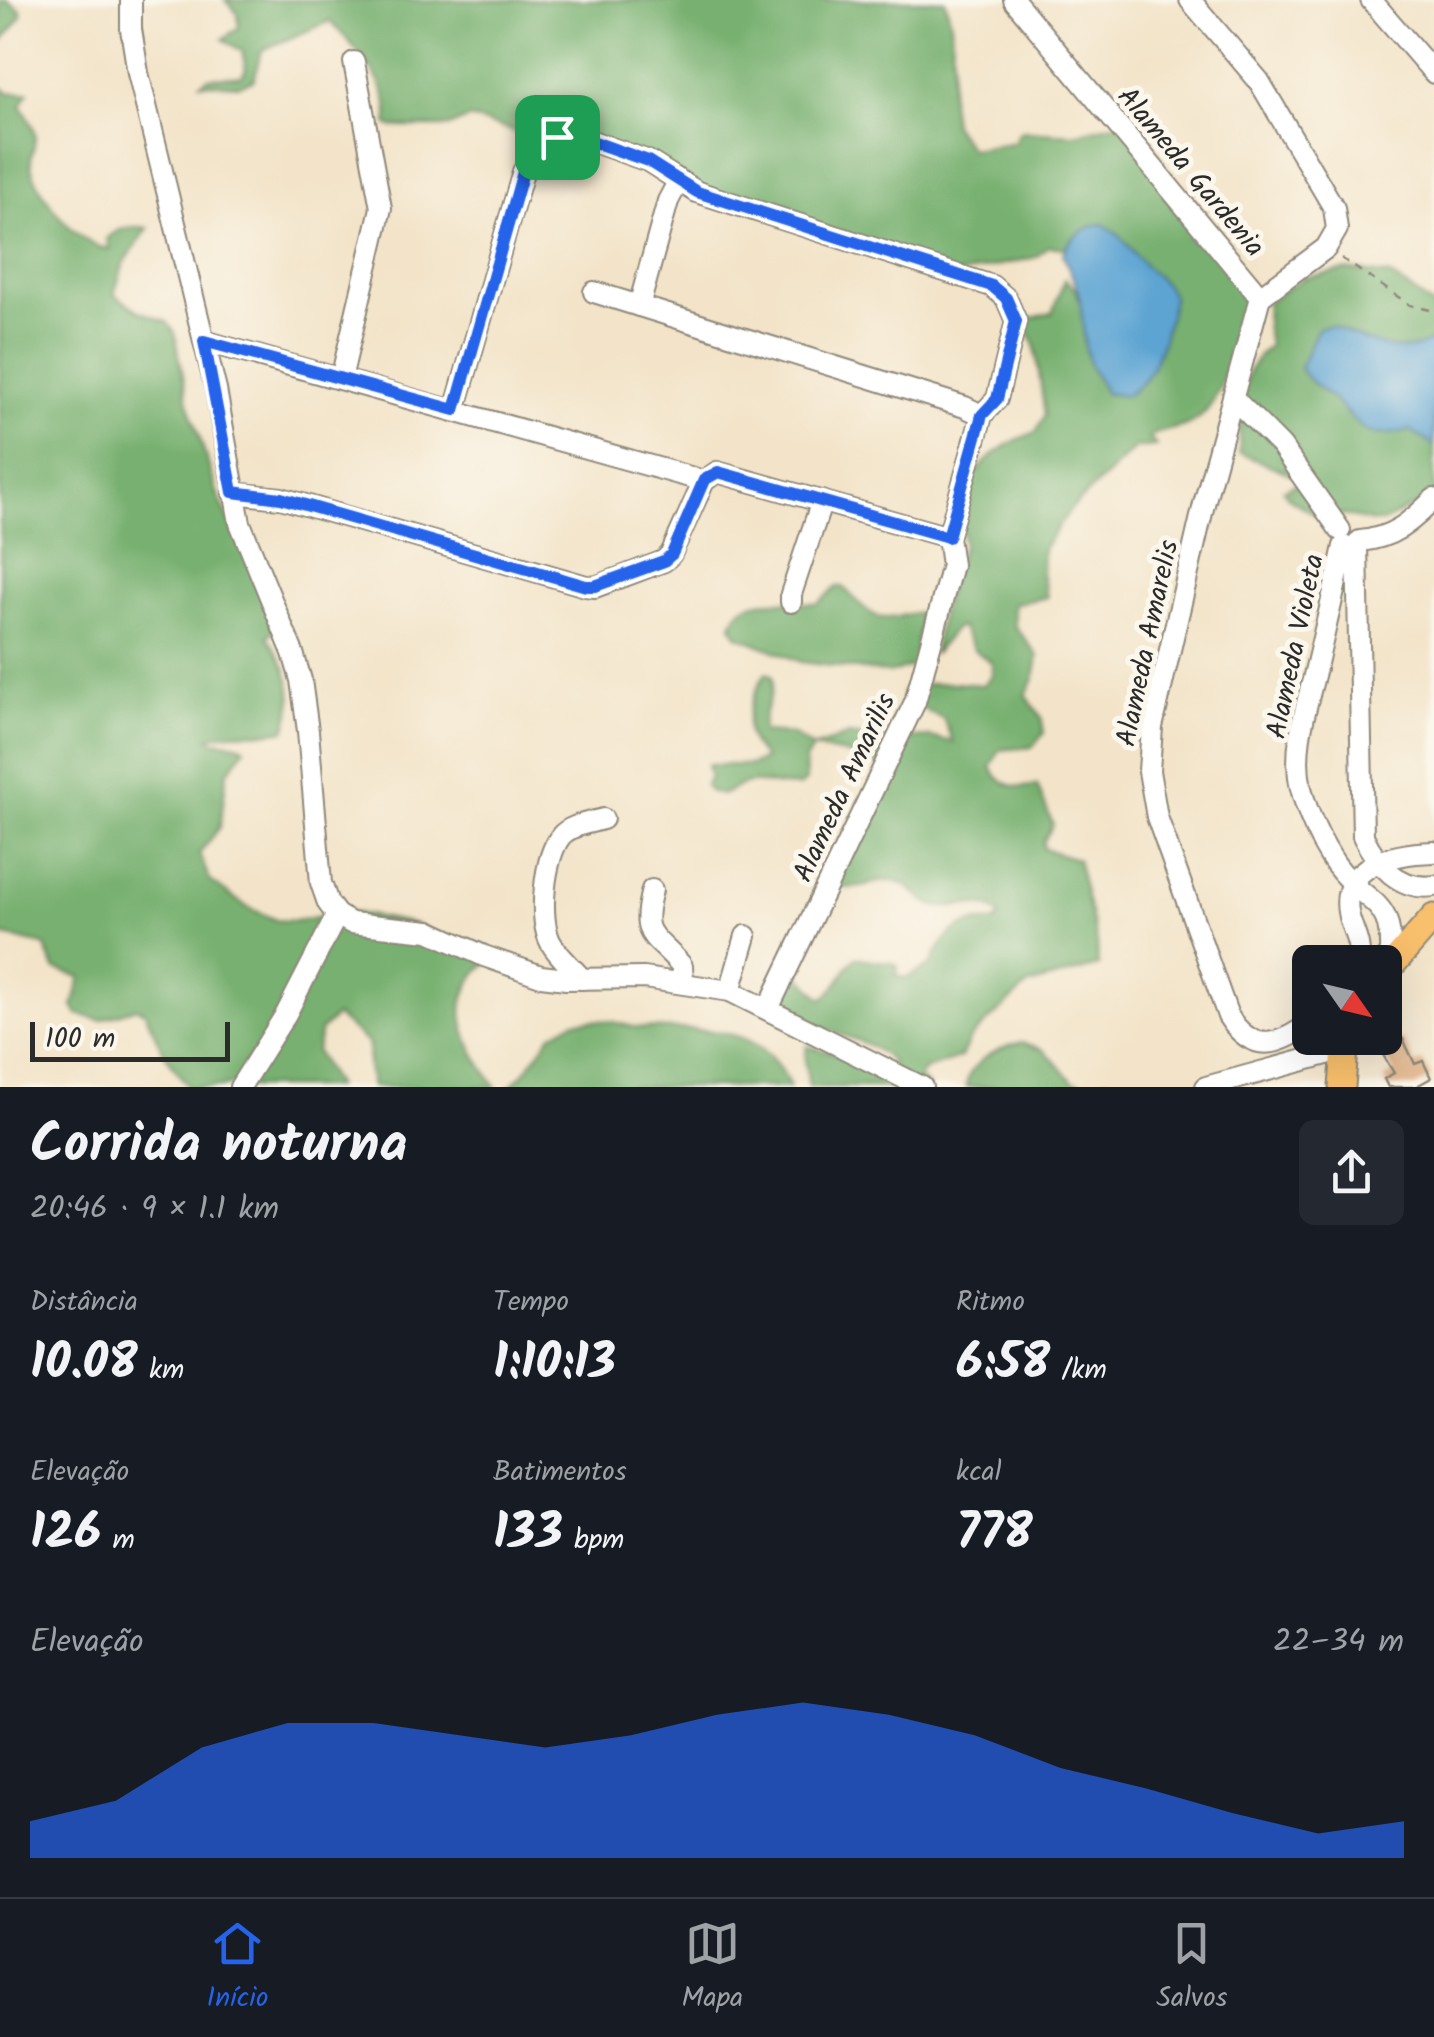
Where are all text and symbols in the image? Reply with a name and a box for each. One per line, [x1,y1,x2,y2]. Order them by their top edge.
street label: Alameda Gardenia [1105,77,1275,268]
pin [515,95,600,180]
icon: arrive [530,110,585,165]
street label: Alameda Amarelis [1105,536,1192,751]
street label: Alameda Violeta [1255,550,1338,743]
street label: Alameda Amarilis [782,686,909,890]
north arrow [1292,945,1402,1055]
map controls [1292,945,1402,1055]
scale bar [30,1017,230,1062]
text: 100 m [45,1017,115,1062]
text: Corrida noturna [30,1103,408,1190]
button: share [1299,1120,1404,1225]
text: 20:46 · 9 × 1.1 km [30,1184,279,1235]
text: Distância [30,1280,138,1325]
text: Tempo [493,1280,569,1325]
text: Ritmo [956,1280,1025,1325]
text: 10.08 [30,1325,138,1405]
text: 1:10:13 [493,1325,616,1405]
text: 6:58 [956,1325,1050,1405]
text: km [138,1348,184,1393]
text: /km [1050,1348,1107,1393]
text: Elevação [30,1450,129,1495]
text: Batimentos [493,1450,627,1495]
text: kcal [956,1450,1002,1495]
text: 126 [30,1495,101,1575]
text: 133 [493,1495,563,1575]
text: 778 [956,1495,1033,1575]
text: m [101,1518,135,1563]
text: bpm [563,1518,624,1563]
text: Elevação [30,1617,143,1668]
text: 22–34 m [1273,1617,1404,1668]
tab: Início [206,1916,269,2021]
tab: Mapa [682,1916,743,2021]
tab: Salvos [1156,1916,1228,2021]

